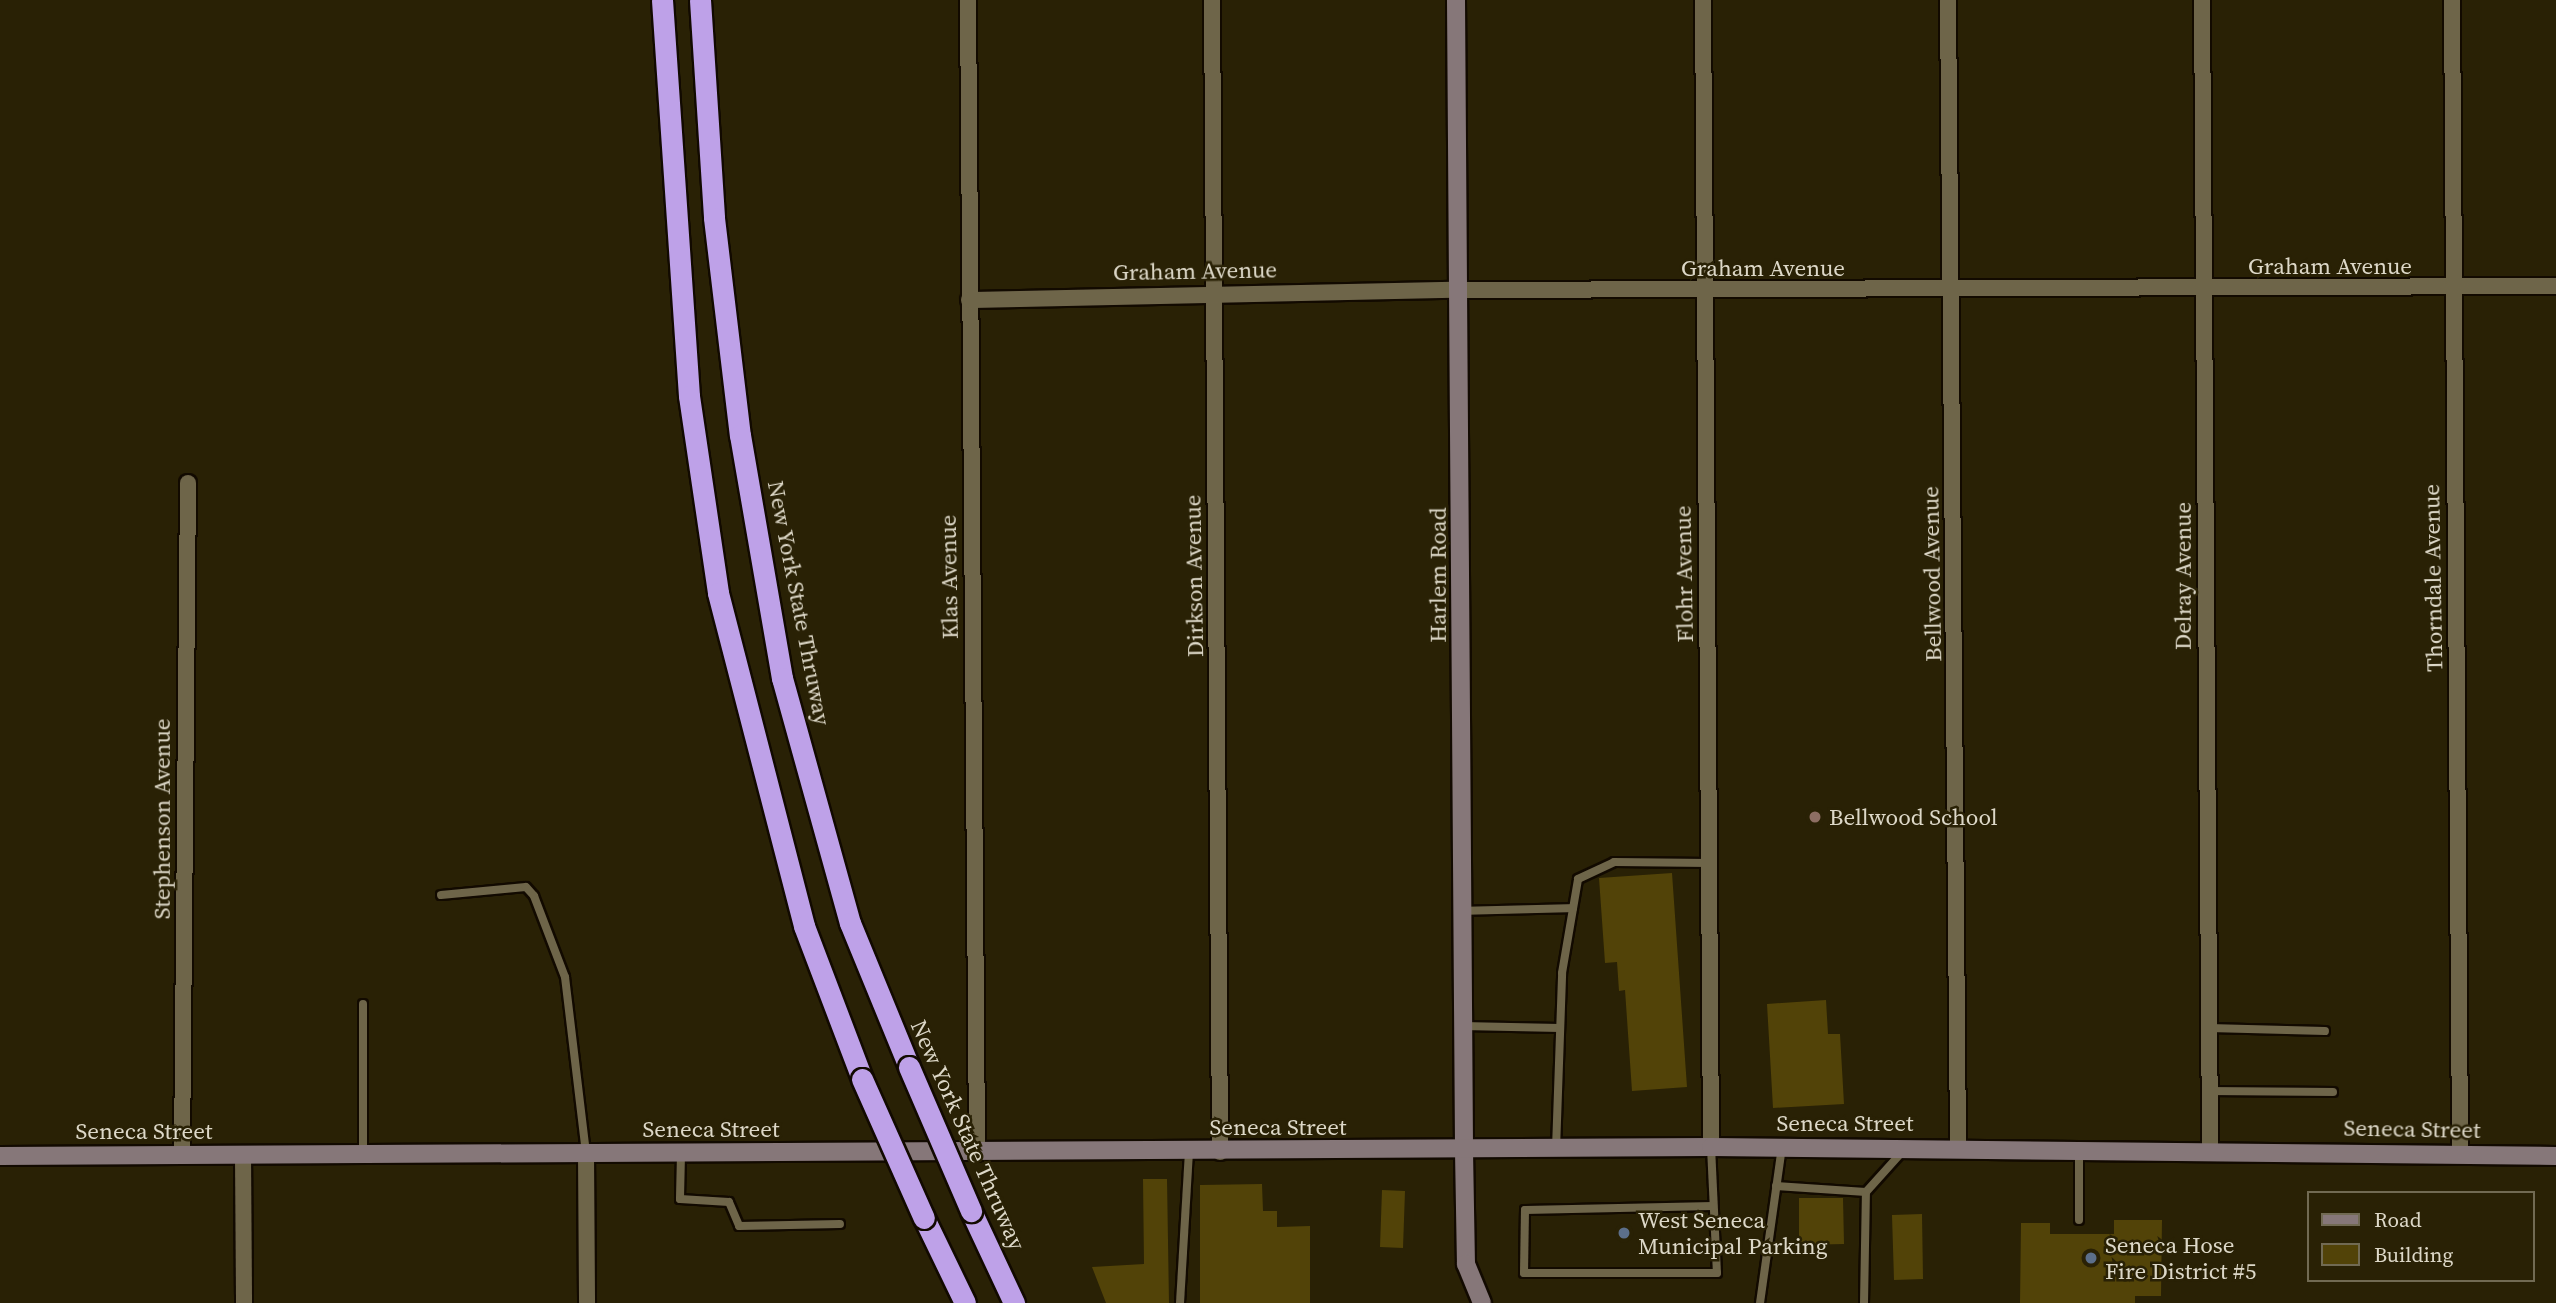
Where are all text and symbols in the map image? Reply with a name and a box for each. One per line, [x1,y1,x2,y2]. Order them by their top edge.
street label: Graham Avenue [2248,252,2412,280]
street label: Graham Avenue [1681,254,1845,282]
street label: Graham Avenue [1113,256,1277,286]
street label: New York State Thruway [762,478,836,728]
street label: Thorndale Avenue [2418,484,2448,672]
street label: Bellwood Avenue [1917,486,1947,662]
street label: Dirkson Avenue [1179,495,1209,657]
street label: Delray Avenue [2169,502,2197,650]
street label: Flohr Avenue [1669,505,1699,643]
street label: Harlem Road [1424,507,1452,643]
street label: Klas Avenue [934,515,964,639]
street label: Stephenson Avenue [148,719,176,919]
place label: Bellwood School [1829,803,1998,831]
marker: Bellwood School [1807,809,1823,825]
street label: New York State Thruway [905,1015,1031,1255]
street label: Seneca Street [1777,1109,1913,1137]
street label: Seneca Street [1210,1113,1346,1141]
street label: Seneca Street [2343,1114,2481,1144]
street label: Seneca Street [643,1115,779,1143]
street label: Seneca Street [76,1117,212,1145]
legend [2308,1191,2535,1282]
text: Road [2374,1205,2422,1234]
place label: West Seneca Municipal Parking [1638,1206,1828,1260]
marker: West Seneca Municipal Parking [1616,1225,1632,1241]
place label: Seneca Hose Fire District #5 [2105,1231,2256,1285]
text: Building [2374,1240,2453,1269]
marker: Seneca Hose Fire District #5 [2083,1250,2099,1266]

